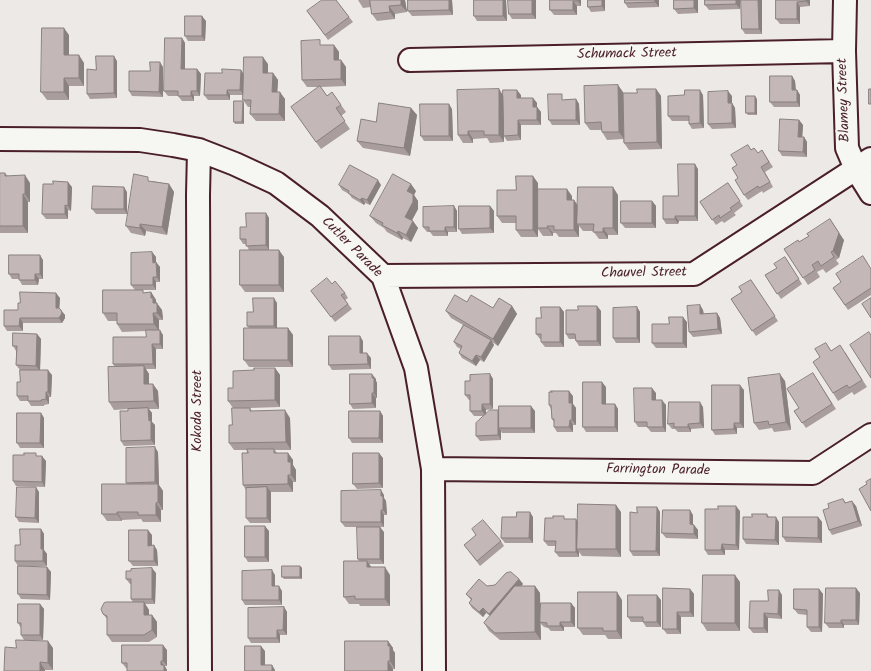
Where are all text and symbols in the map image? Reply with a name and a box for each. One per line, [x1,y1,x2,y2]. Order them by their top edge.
street label: Schumack Street [577,46,677,64]
street label: Blamey Street [835,58,855,142]
street label: Cutler Parade [317,214,385,282]
street label: Chauvel Street [601,265,687,283]
street label: Kokoda Street [191,370,207,452]
street label: Farrington Parade [606,462,710,480]

